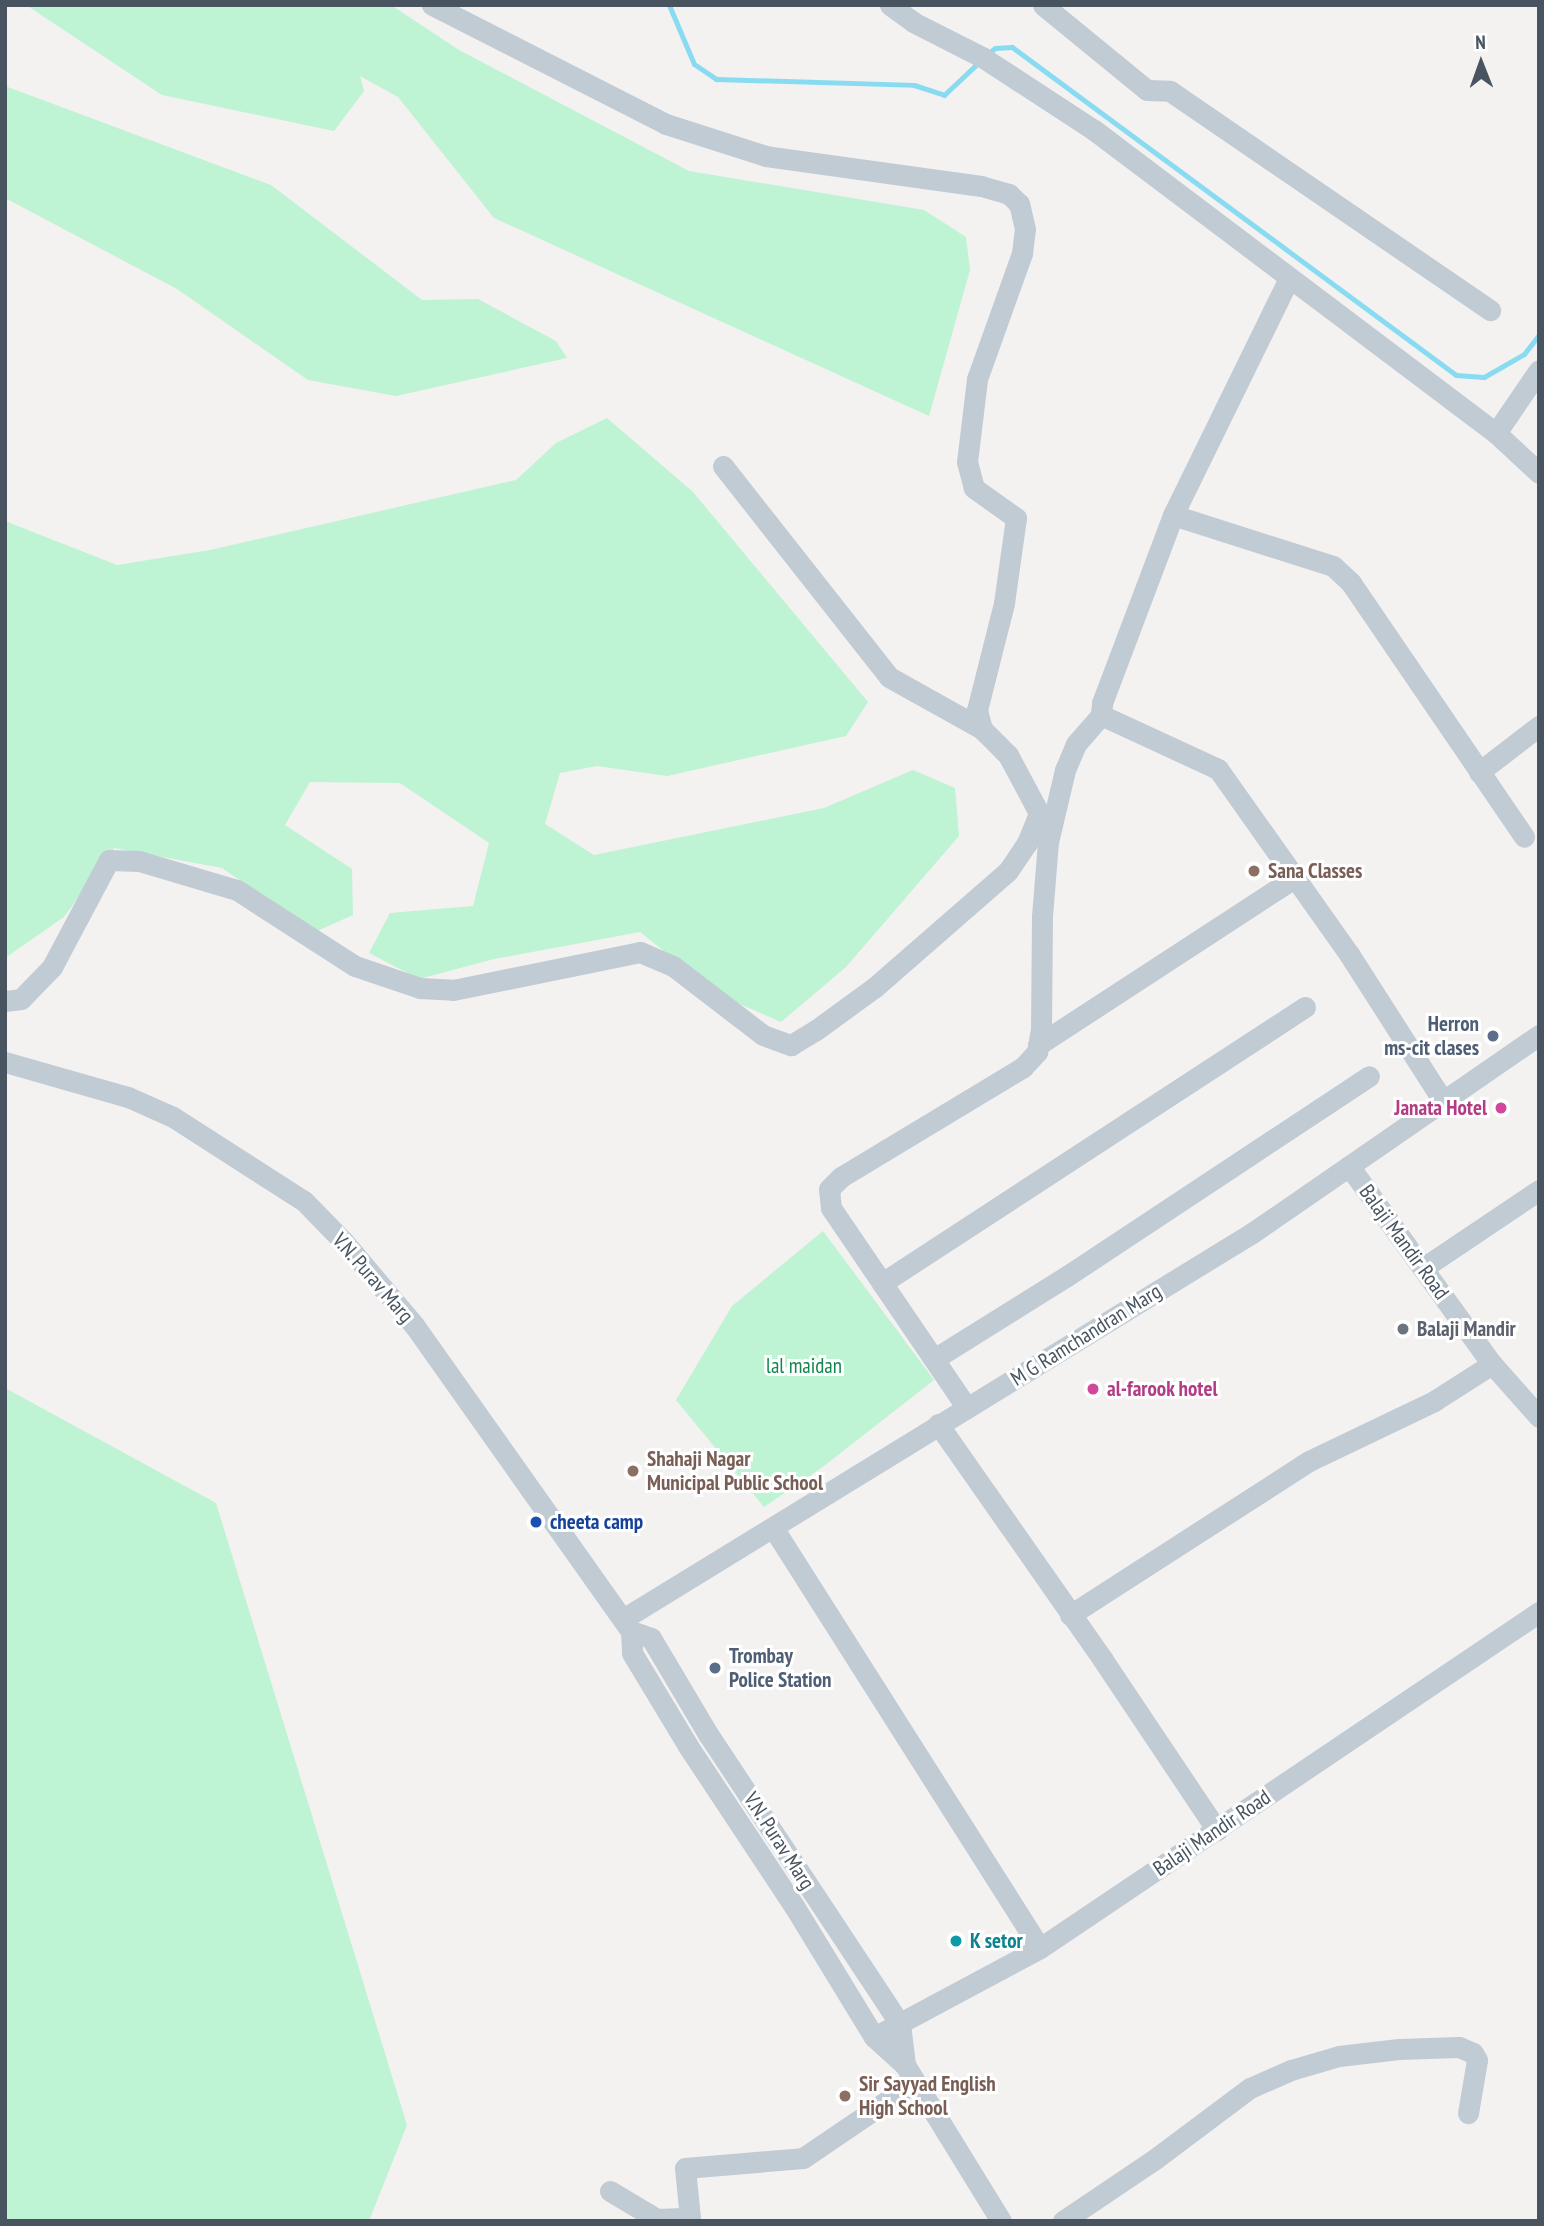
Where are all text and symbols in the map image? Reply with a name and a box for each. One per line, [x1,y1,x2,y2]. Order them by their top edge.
north arrow [1446,28,1516,98]
text: N [1475,30,1486,54]
place label: Sana Classes [1268,858,1363,884]
marker: Sana Classes [1246,863,1262,879]
place label: Herron ms-cit clases [1384,1011,1479,1061]
marker: Herron ms-cit clases [1485,1028,1501,1044]
place label: Janata Hotel [1394,1095,1487,1121]
marker: Janata Hotel [1493,1100,1509,1116]
street label: Balaji Mandir Road [1354,1180,1454,1304]
street label: V.N. Purav Marg [327,1227,419,1329]
street label: M G Ramchandran Marg [1006,1279,1166,1391]
place label: Balaji Mandir [1417,1316,1516,1342]
marker: Balaji Mandir [1395,1321,1411,1337]
park label: lal maidan [766,1353,842,1379]
place label: al-farook hotel [1107,1376,1218,1402]
marker: al-farook hotel [1085,1381,1101,1397]
place label: Shahaji Nagar Municipal Public School [647,1446,823,1496]
marker: Shahaji Nagar Municipal Public School [625,1463,641,1479]
place label: cheeta camp [550,1509,643,1535]
marker: cheeta camp [528,1514,544,1530]
place label: Trombay Police Station [729,1643,832,1693]
marker: Trombay Police Station [707,1660,723,1676]
street label: Balaji Mandir Road [1149,1785,1275,1881]
street label: V.N. Purav Marg [738,1787,820,1895]
place label: K setor [970,1928,1023,1954]
marker: K setor [948,1933,964,1949]
place label: Sir Sayyad English High School [859,2071,996,2121]
marker: Sir Sayyad English High School [837,2088,853,2104]

